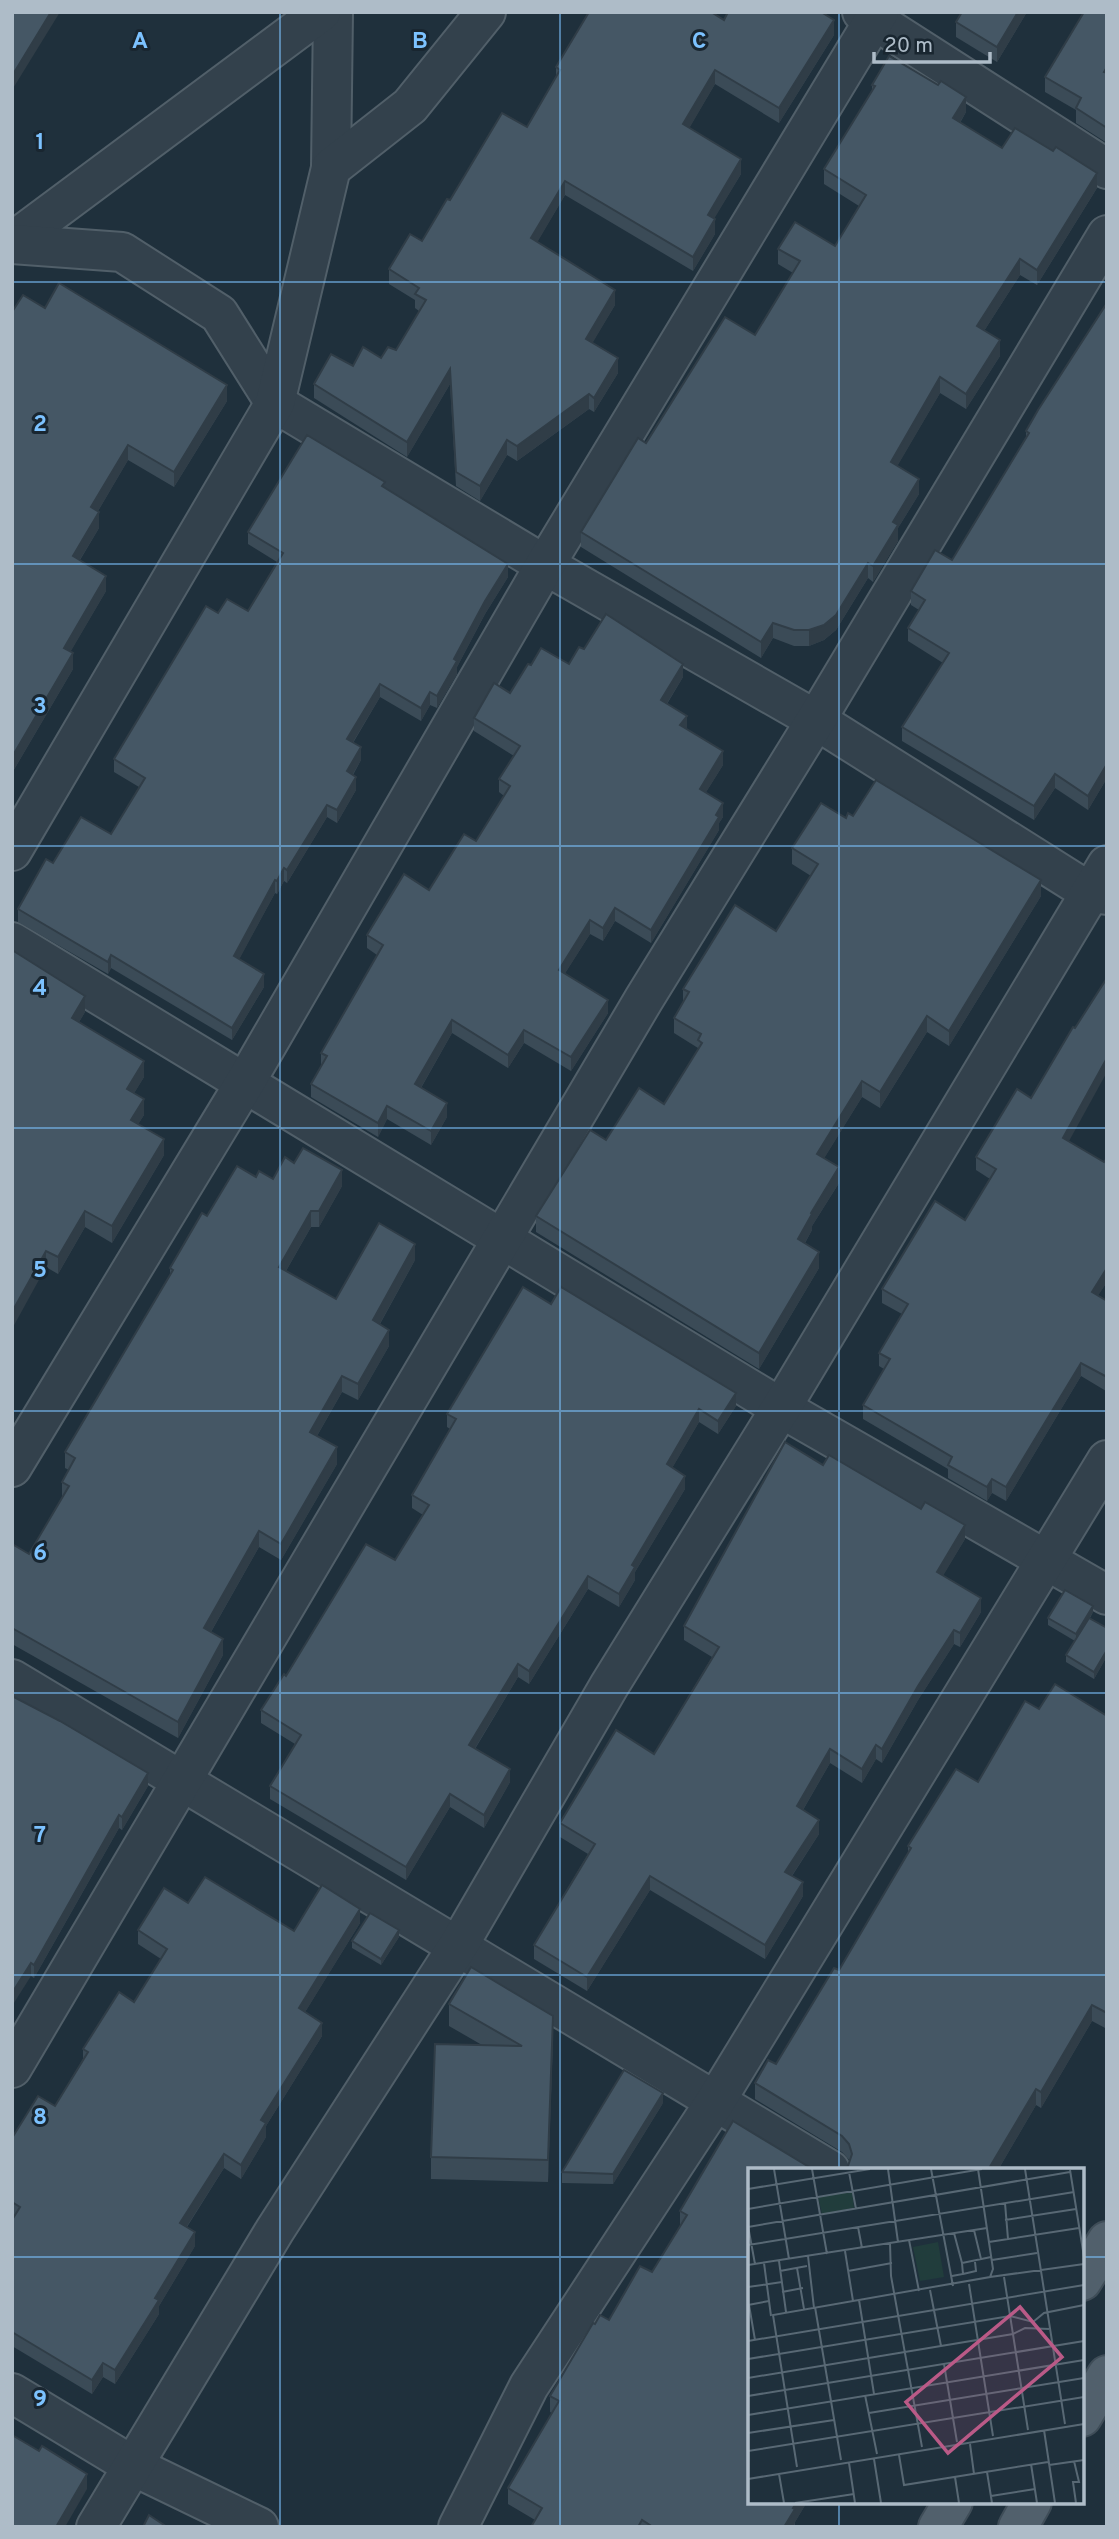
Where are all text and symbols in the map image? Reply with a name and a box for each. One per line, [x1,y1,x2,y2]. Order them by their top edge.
scale bar [874,21,990,65]
text: A [132,28,148,57]
text: B [412,28,428,57]
text: C [692,28,706,57]
text: 20 m [884,33,933,60]
text: 1 [35,129,45,158]
text: 2 [33,411,47,440]
text: 3 [33,693,47,722]
text: 4 [33,975,47,1004]
text: 5 [33,1257,47,1286]
text: 6 [33,1540,47,1569]
text: 7 [34,1822,46,1851]
text: 8 [33,2104,47,2133]
inset map [748,2168,1084,2504]
text: 9 [33,2386,47,2415]

